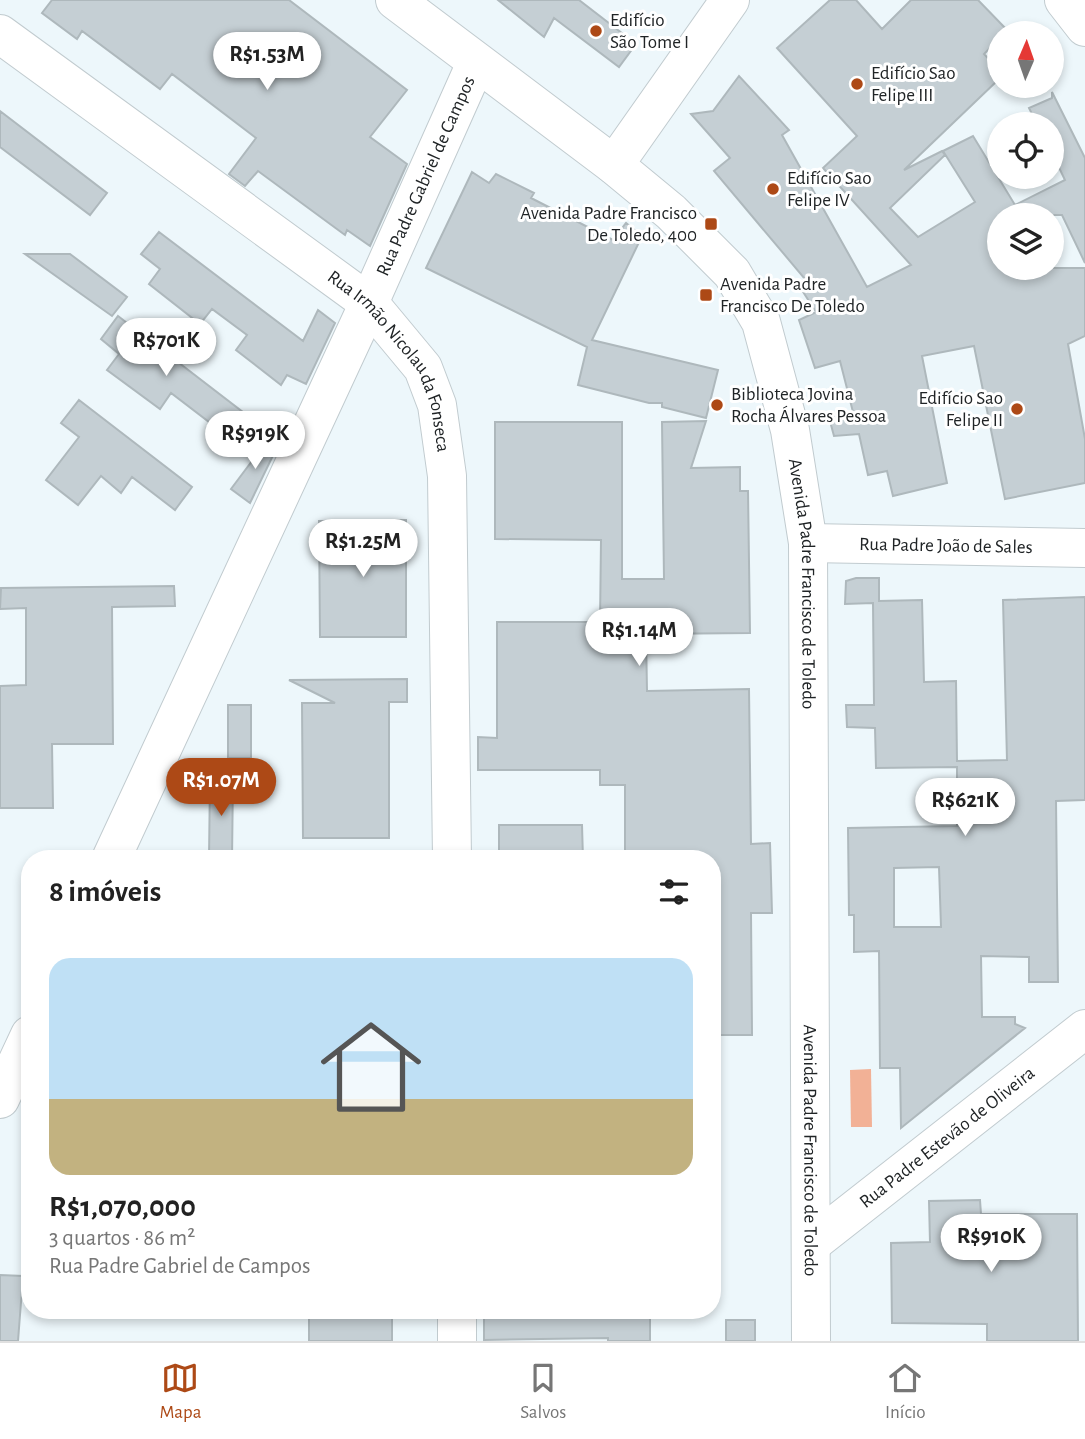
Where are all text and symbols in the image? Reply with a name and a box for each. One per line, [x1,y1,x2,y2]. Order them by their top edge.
place label: Edifício São Tome I [610,11,689,52]
north arrow [987,21,1064,98]
map controls [987,21,1064,280]
marker: Edifício São Tome I [588,23,604,39]
pin: R$1.53M [202,32,332,92]
text: R$1.53M [229,43,305,66]
place label: Edifício Sao Felipe III [871,64,956,105]
street label: Rua Padre Gabriel de Campos [373,73,478,279]
marker: Edifício Sao Felipe III [849,76,865,92]
button: locate [987,112,1064,189]
place label: Edifício Sao Felipe IV [787,169,872,210]
marker: Edifício Sao Felipe IV [765,181,781,197]
button: layers [987,203,1064,280]
place label: Avenida Padre Francisco De Toledo, 400 [520,204,697,245]
marker: Avenida Padre Francisco De Toledo, 400 [703,216,719,232]
street label: Rua Irmão Nicolau da Fonseca [324,267,453,453]
place label: Avenida Padre Francisco De Toledo [720,275,865,316]
marker: Avenida Padre Francisco De Toledo [698,287,714,303]
pin: R$701K [109,318,223,378]
text: R$701K [132,329,200,352]
place label: Biblioteca Jovina Rocha Álvares Pessoa [731,385,887,426]
place label: Edifício Sao Felipe II [918,389,1003,430]
marker: Biblioteca Jovina Rocha Álvares Pessoa [709,397,725,413]
marker: Edifício Sao Felipe II [1009,401,1025,417]
pin: R$919K [198,412,312,471]
text: R$919K [221,422,289,445]
street label: Avenida Padre Francisco de Toledo [785,457,818,709]
pin: R$1.25M [298,520,428,579]
text: R$1.25M [325,530,401,553]
street label: Rua Padre João de Sales [859,534,1033,557]
pin: R$1.14M [574,608,704,668]
text: R$1.14M [601,619,677,642]
pin: R$1.07M [156,758,286,818]
text: R$1.07M [182,769,260,792]
pin: R$621K [908,778,1022,838]
text: R$621K [931,789,999,812]
icon: filters [655,873,693,911]
text: 8 imóveis [49,877,161,907]
icon: home [308,1004,434,1130]
street label: Avenida Padre Francisco de Toledo [800,1024,820,1276]
street label: Rua Padre Estevão de Oliveira [856,1063,1038,1212]
text: R$1,070,000 [49,1192,196,1222]
pin: R$910K [934,1214,1048,1274]
text: R$910K [957,1225,1025,1248]
text: 3 quartos · 86 m² [49,1227,195,1250]
text: Rua Padre Gabriel de Campos [49,1255,311,1278]
tab: Mapa [159,1359,201,1424]
tab: Salvos [520,1359,566,1424]
tab: Início [885,1359,926,1424]

